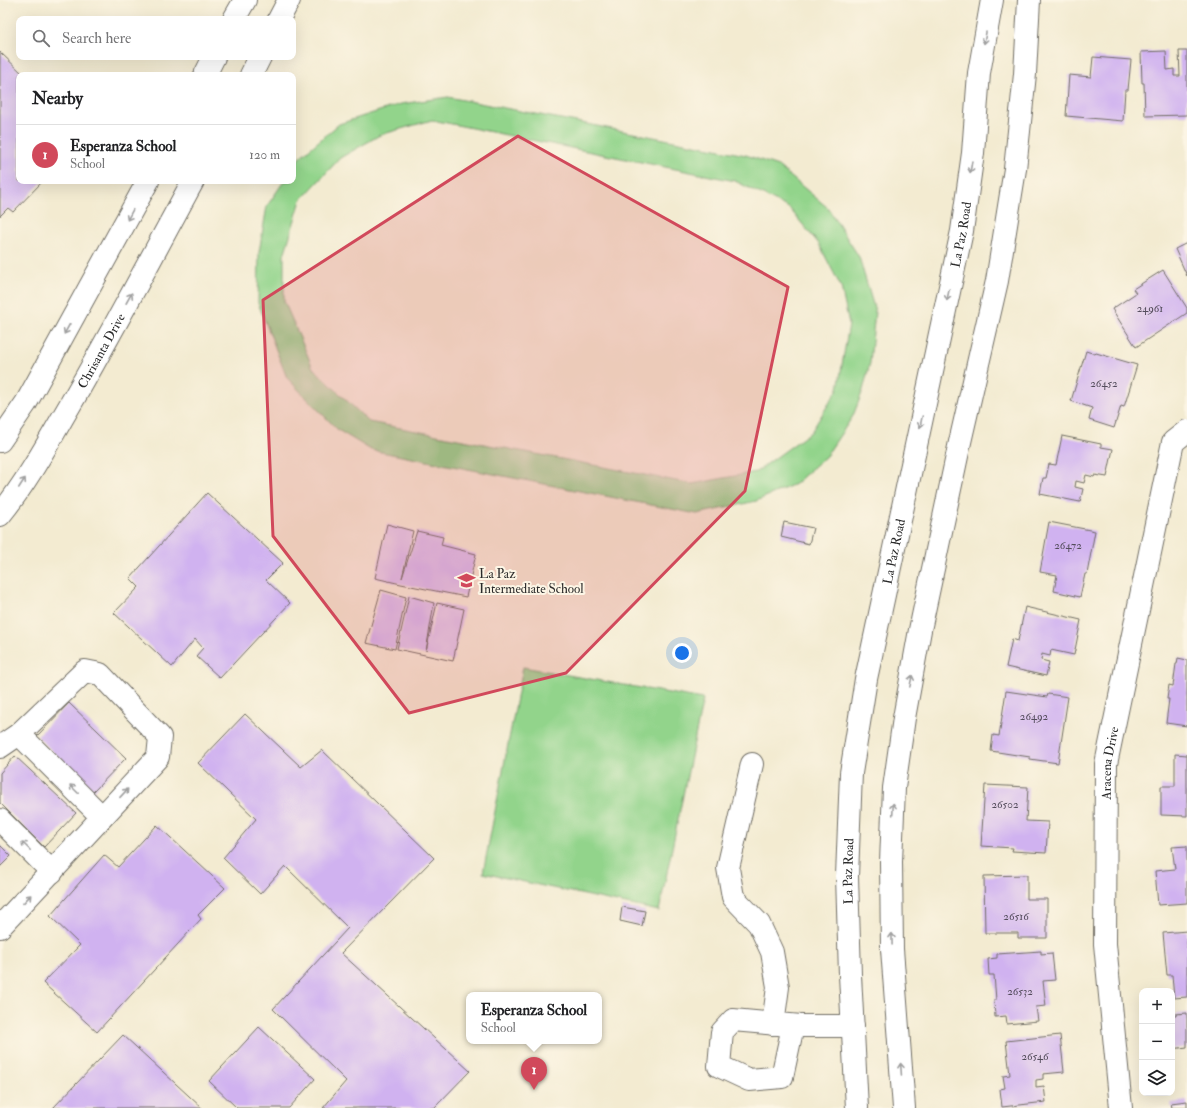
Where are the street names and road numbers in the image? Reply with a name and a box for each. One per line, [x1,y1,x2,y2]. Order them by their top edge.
street label: La Paz Road [947,200,975,269]
street label: Chrisanta Drive [74,310,129,391]
street label: La Paz Road [880,517,909,586]
street label: Aracena Drive [1099,725,1123,801]
street label: La Paz Road [840,837,857,905]

